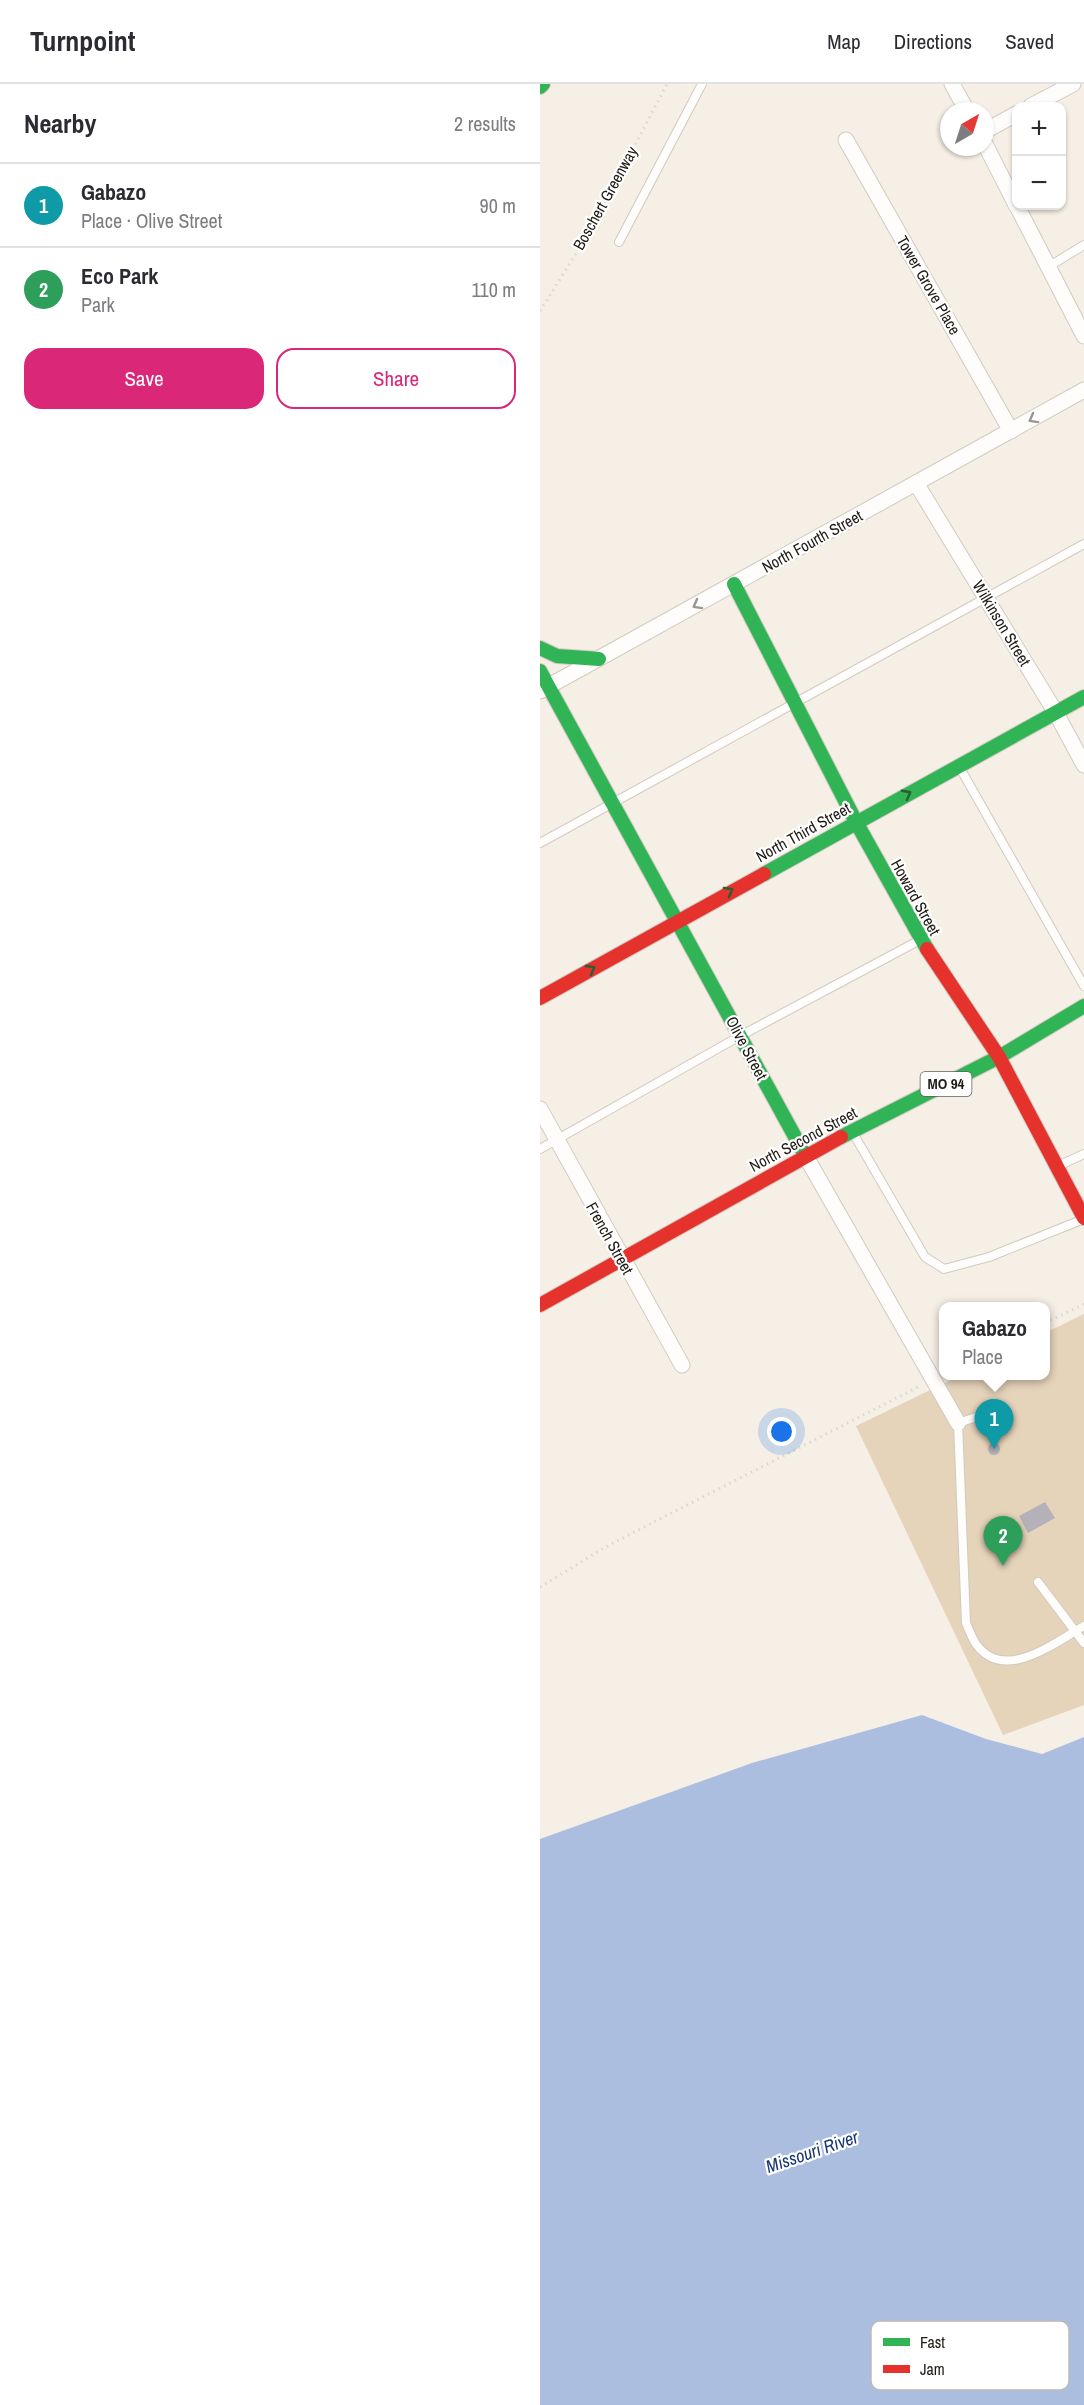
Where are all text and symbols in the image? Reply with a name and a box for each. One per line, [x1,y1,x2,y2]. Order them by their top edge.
text: Turnpoint [30,22,135,60]
text: Map [827,27,861,56]
text: Directions [894,27,972,56]
text: Saved [1005,27,1054,56]
north arrow [940,102,994,156]
map controls [1012,102,1066,210]
button: + [1012,102,1066,156]
text: Nearby [24,106,96,141]
text: 2 results [454,110,516,137]
street label: Boschert Greenway [567,142,643,254]
button: − [1012,156,1066,210]
text: Gabazo [81,177,146,207]
text: 1 [39,192,48,219]
text: 90 m [480,192,516,219]
text: Place · Olive Street [81,207,222,234]
street label: Tower Grove Place [892,232,966,338]
text: Eco Park [81,261,158,291]
text: 2 [39,276,48,303]
text: 110 m [472,276,516,303]
text: Park [81,291,115,318]
button: Save [24,348,264,409]
button: Share [276,348,516,409]
one-way arrow [1029,412,1039,423]
street label: North Fourth Street [758,504,866,578]
street label: Wilkinson Street [968,576,1036,670]
one-way arrow [693,598,703,609]
one-way arrow [901,790,911,801]
street label: North Third Street [752,797,854,867]
street label: Howard Street [886,855,946,939]
one-way arrow [723,887,733,898]
one-way arrow [585,965,595,976]
street label: Olive Street [721,1012,773,1084]
road number: MO 94 [920,1072,972,1096]
street label: North Second Street [745,1101,861,1177]
street label: French Street [581,1198,639,1278]
popup [939,1302,1050,1380]
text: Gabazo [962,1313,1027,1343]
text: Place [962,1343,1003,1370]
pin: 1 [974,1400,1014,1449]
your location [767,1417,796,1446]
pin: 2 [984,1516,1022,1566]
water label: Missouri River [762,2124,862,2179]
legend [871,2321,1069,2390]
text: Fast [920,2331,945,2353]
text: Jam [920,2358,945,2380]

